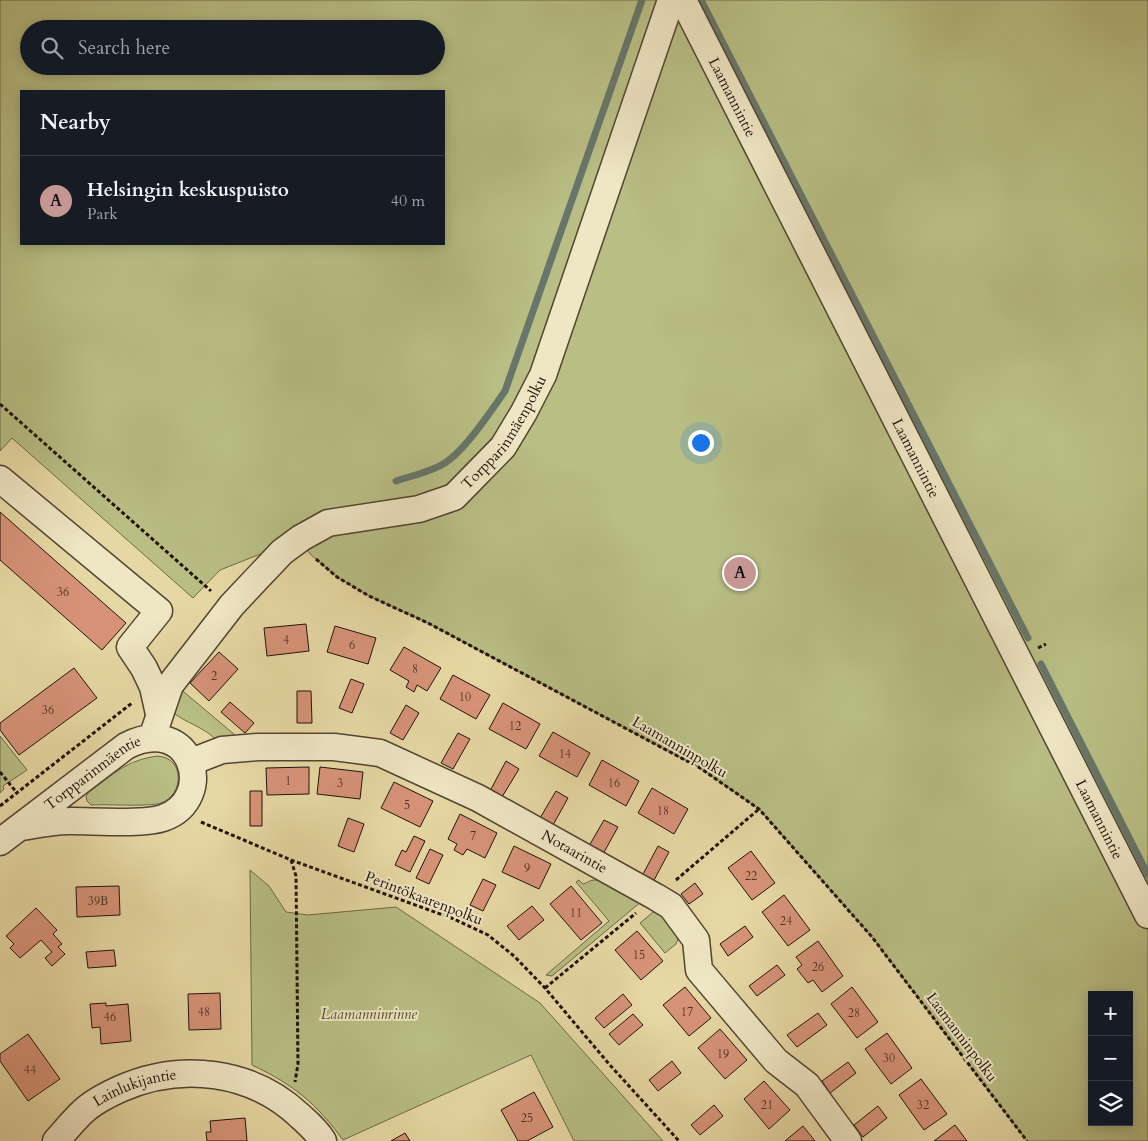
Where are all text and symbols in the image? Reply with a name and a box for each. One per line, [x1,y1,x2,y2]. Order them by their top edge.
search box [20,20,445,75]
icon: search [38,34,66,62]
text: Search here [78,35,170,61]
street label: Laamannintie [704,54,761,141]
text: Nearby [40,108,111,137]
text: Helsingin keskuspuisto [87,177,289,203]
text: A [50,190,62,212]
text: 40 m [391,190,425,212]
text: Park [87,203,118,225]
street label: Torpparinmäenpolku [457,372,551,494]
street label: Laamannintie [887,415,945,502]
your location [688,430,714,456]
pin: A [724,554,756,592]
house number: 36 [57,584,69,600]
house number: 4 [283,632,289,648]
house number: 6 [349,637,355,653]
house number: 8 [412,661,418,677]
house number: 2 [211,668,217,684]
house number: 10 [459,689,471,705]
house number: 36 [42,702,54,718]
street label: Laamanninpolku [629,712,731,782]
house number: 12 [509,718,521,734]
street label: Torpparinmäentie [40,731,144,815]
house number: 14 [559,746,571,762]
house number: 1 [285,773,291,789]
house number: 3 [337,775,343,791]
house number: 16 [608,775,620,791]
street label: Laamannintie [1071,776,1128,863]
house number: 5 [404,797,410,813]
house number: 18 [657,803,669,819]
street label: Notaarintie [538,825,611,878]
house number: 7 [470,828,476,844]
house number: 9 [524,860,530,876]
street label: Perintökaarenpolku [362,866,486,930]
house number: 22 [745,868,757,884]
house number: 39B [88,893,108,909]
house number: 11 [570,905,582,921]
house number: 24 [780,913,792,929]
house number: 15 [633,947,645,963]
house number: 26 [812,959,824,975]
street label: Laamanninpolku [922,988,1002,1086]
map controls [1088,991,1133,1126]
button: + [1088,991,1133,1036]
house number: 48 [198,1004,210,1020]
park label: Laamanninrinne [321,1004,417,1024]
house number: 17 [681,1004,693,1020]
house number: 28 [848,1005,860,1021]
house number: 46 [104,1009,116,1025]
button: − [1088,1036,1133,1081]
house number: 19 [717,1046,729,1062]
house number: 30 [883,1050,895,1066]
house number: 44 [24,1062,36,1078]
street label: Lainlukijantie [89,1064,178,1111]
button: layers [1088,1081,1133,1126]
house number: 21 [761,1097,773,1113]
house number: 32 [917,1097,929,1113]
house number: 25 [521,1110,533,1126]

